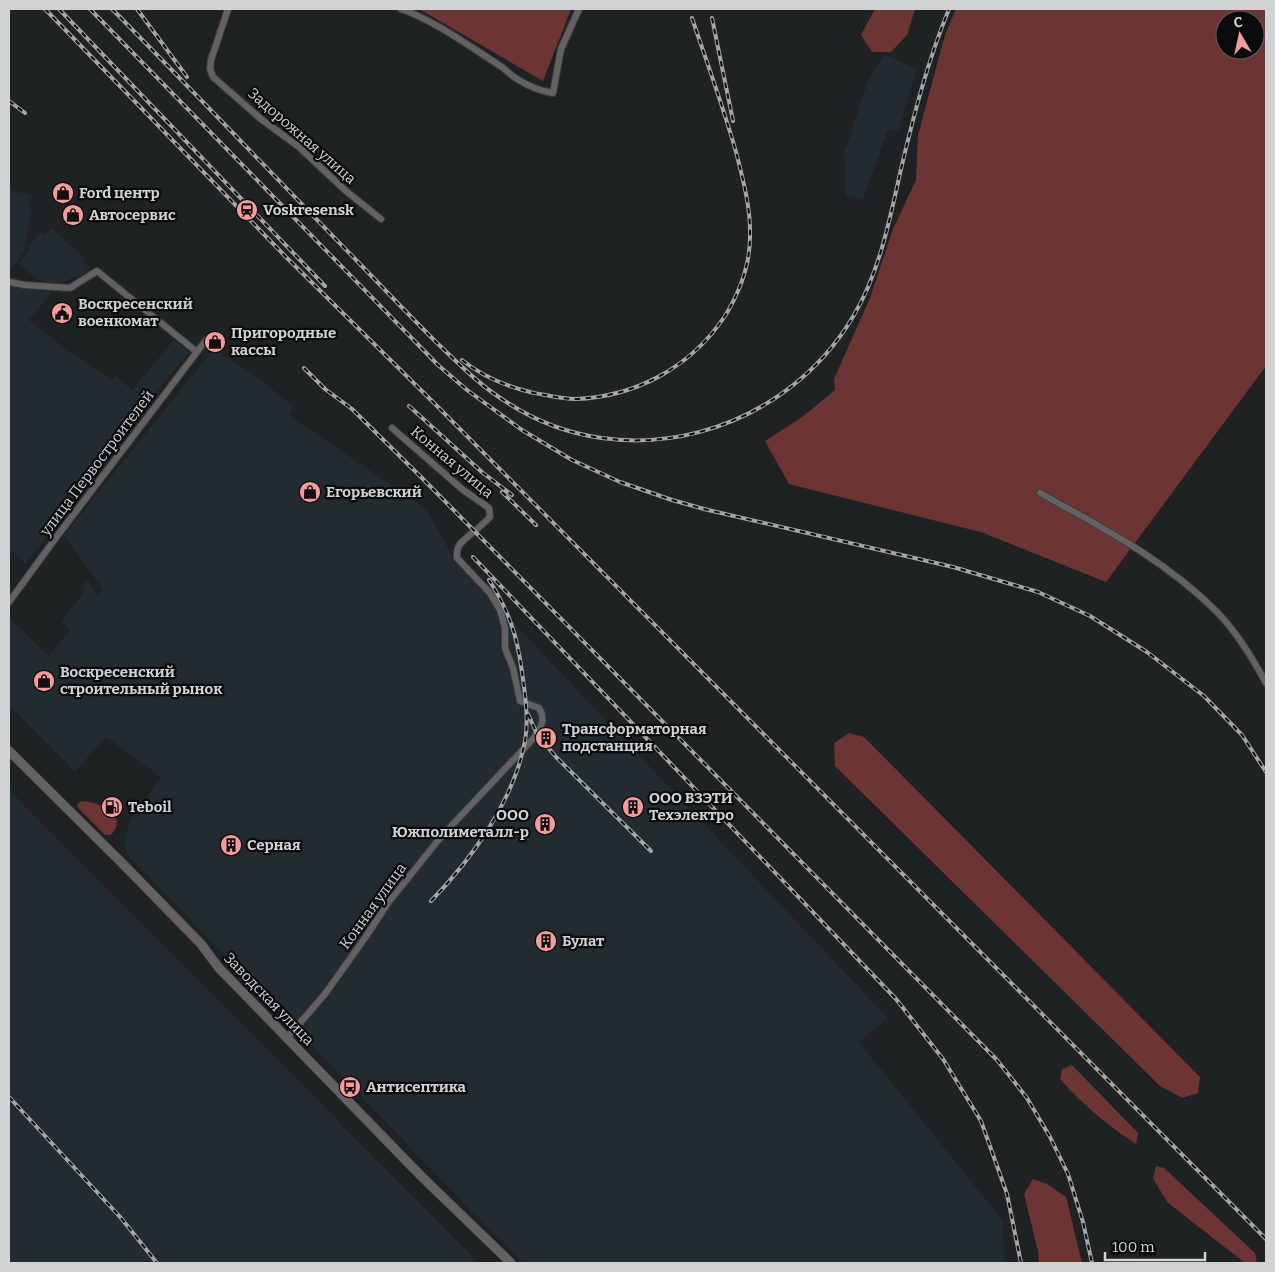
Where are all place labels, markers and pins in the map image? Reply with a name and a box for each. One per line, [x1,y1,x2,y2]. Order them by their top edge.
shop icon: Ford центр [51,181,75,205]
place label: Ford центр [79,184,160,202]
station icon: Voskresensk [235,198,259,222]
place label: Voskresensk [263,201,354,219]
shop icon: Автосервис [61,203,85,227]
place label: Автосервис [89,206,176,224]
place label: Воскресенский военкомат [78,295,193,330]
public building icon: Воскресенский военкомат [50,301,74,325]
place label: Пригородные кассы [231,324,336,359]
shop icon: Пригородные кассы [203,330,227,354]
shop icon: Егорьевский [298,480,322,504]
place label: Егорьевский [326,483,422,501]
place label: Воскресенский строительный рынок [60,663,223,698]
shop icon: Воскресенский строительный рынок [32,669,56,693]
place label: Трансформаторная подстанция [562,720,707,755]
building icon: Трансформаторная подстанция [534,726,558,750]
place label: ООО ВЗЭТИ Техэлектро [649,789,734,824]
fuel station icon: Teboil [100,795,124,819]
building icon: ООО ВЗЭТИ Техэлектро [621,795,645,819]
place label: Teboil [128,798,172,816]
place label: ООО Южполиметалл-р [392,806,529,841]
building icon: ООО Южполиметалл-р [533,812,557,836]
building icon: Серная [219,833,243,857]
place label: Серная [247,836,301,854]
building icon: Булат [534,929,558,953]
place label: Булат [562,932,605,950]
bus stop icon: Антисептика [338,1075,362,1099]
place label: Антисептика [366,1078,467,1096]

